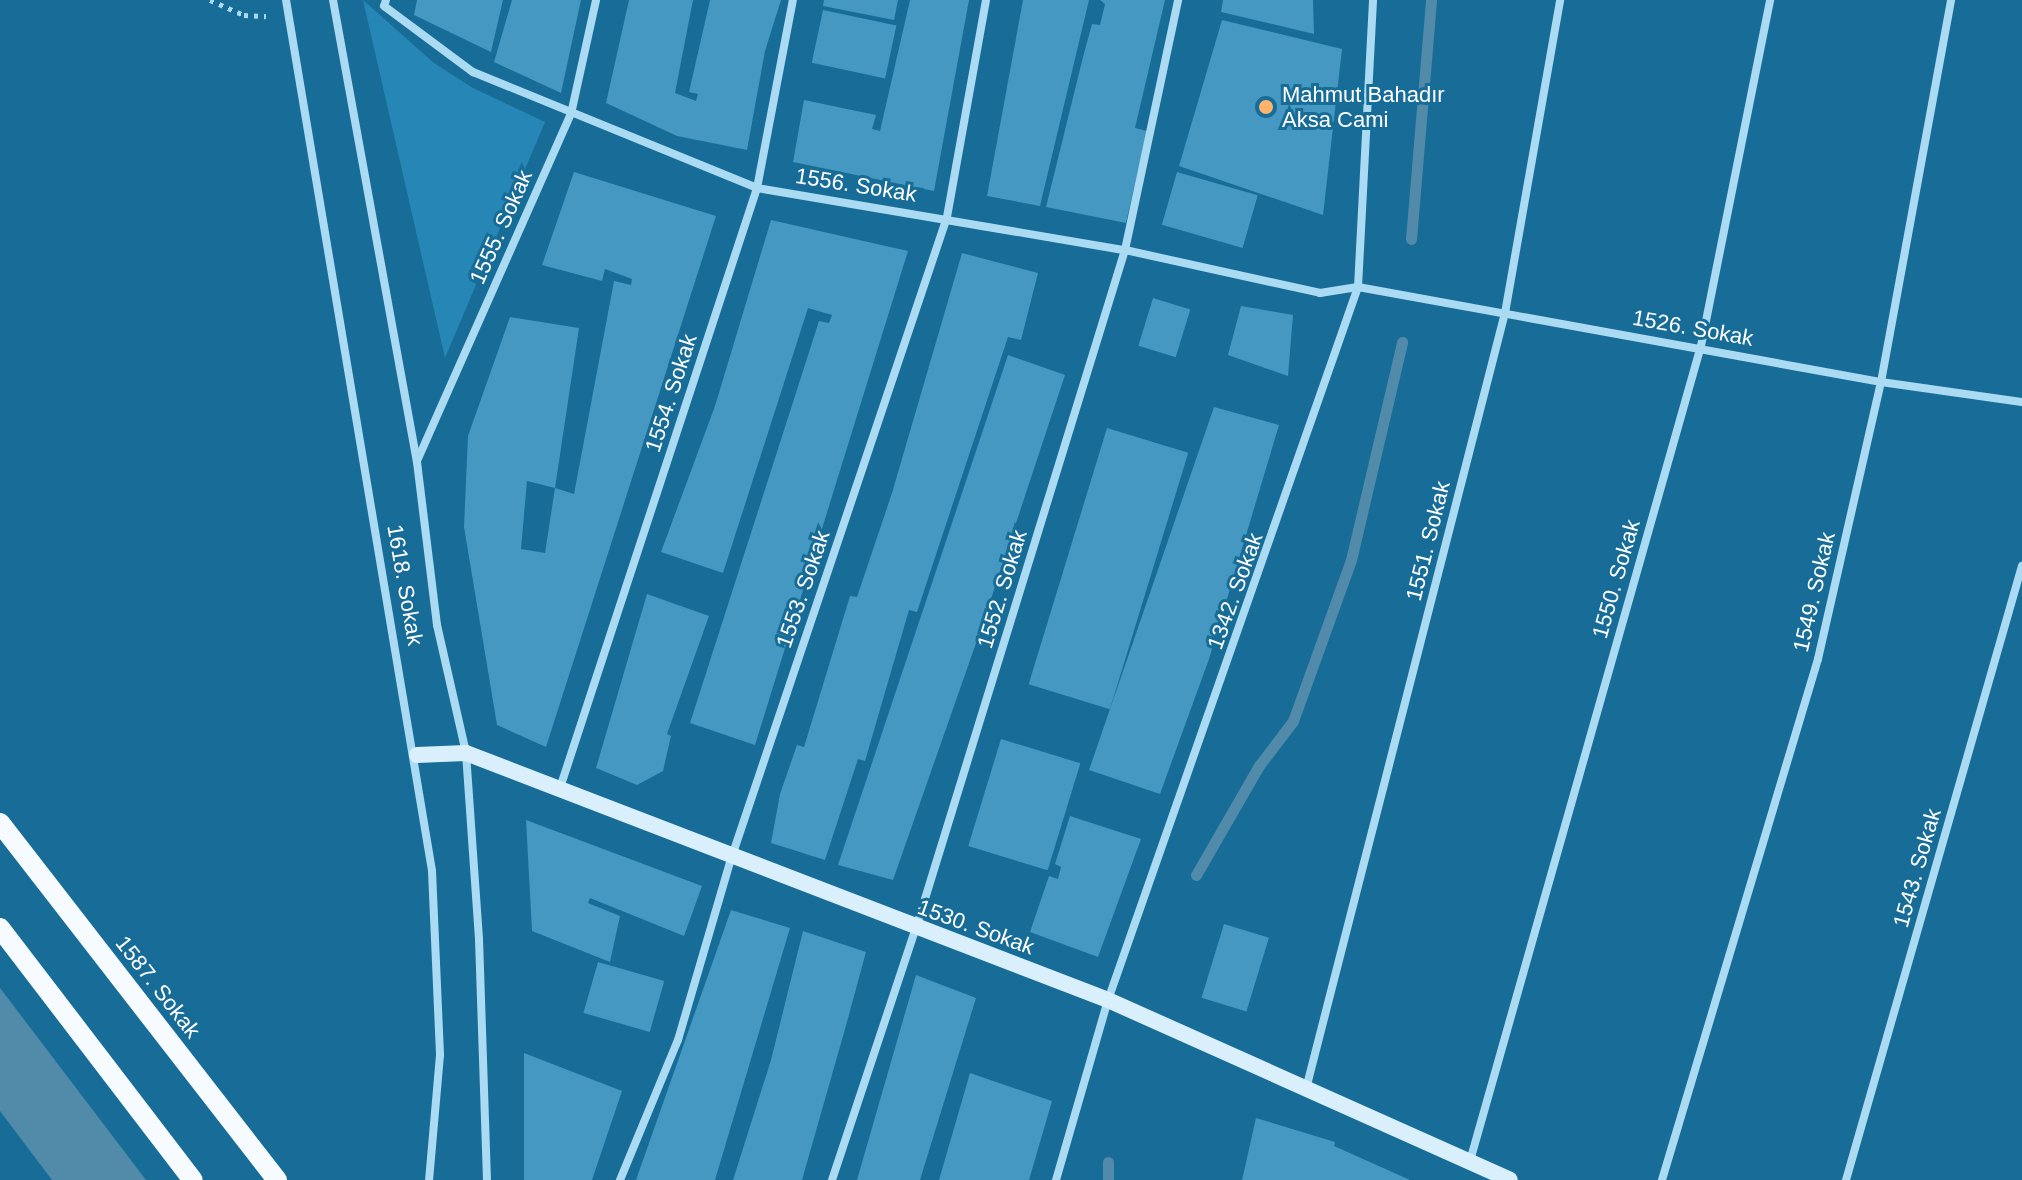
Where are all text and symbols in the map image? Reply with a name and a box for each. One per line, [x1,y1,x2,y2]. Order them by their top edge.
place label: Mahmut Bahadır Aksa Cami [1282,81,1445,132]
marker: Mahmut Bahadır Aksa Cami [1257,98,1275,116]
street label: 1556. Sokak [794,162,918,208]
street label: 1555. Sokak [464,166,538,288]
street label: 1526. Sokak [1630,304,1756,352]
street label: 1554. Sokak [640,331,702,455]
street label: 1551. Sokak [1400,478,1456,604]
street label: 1550. Sokak [1586,517,1646,641]
street label: 1618. Sokak [381,522,429,648]
street label: 1553. Sokak [771,527,835,651]
street label: 1552. Sokak [971,527,1033,651]
street label: 1342. Sokak [1202,529,1268,653]
street label: 1549. Sokak [1787,529,1841,655]
street label: 1543. Sokak [1887,806,1947,930]
street label: 1530. Sokak [914,894,1038,960]
street label: 1587. Sokak [110,931,206,1043]

